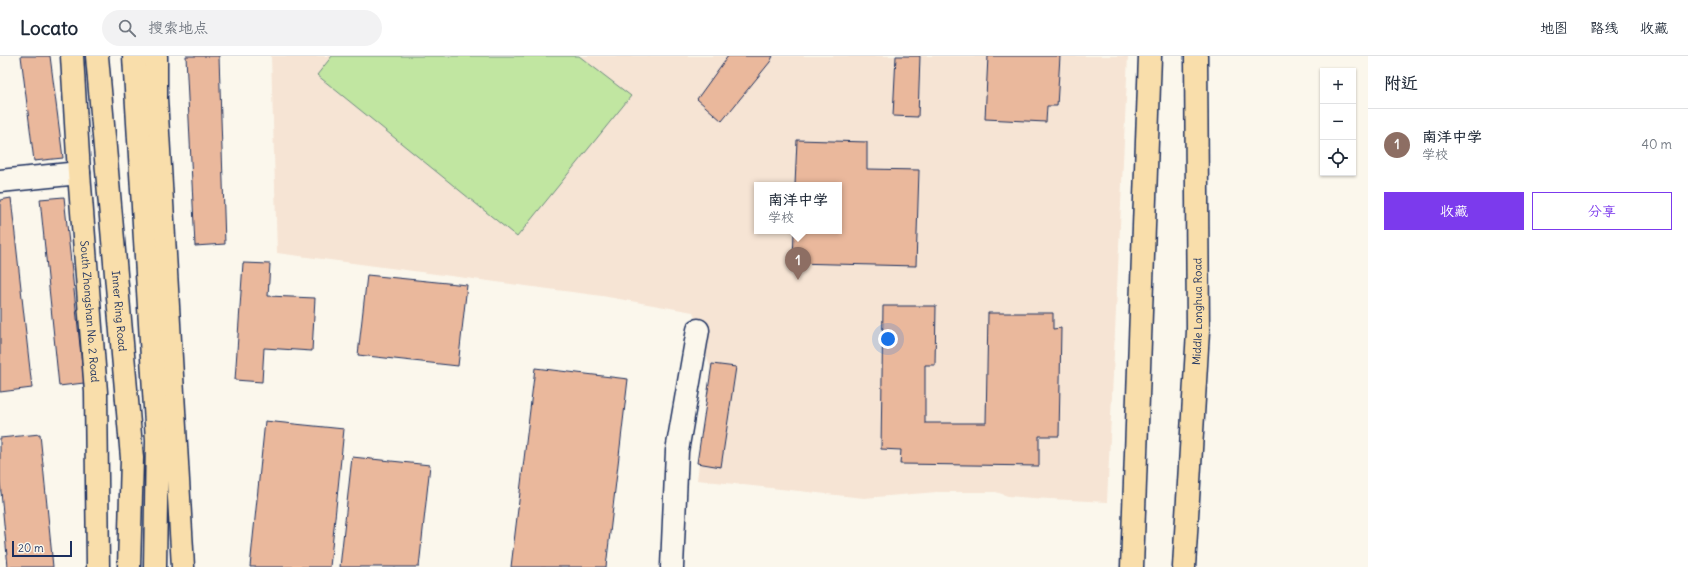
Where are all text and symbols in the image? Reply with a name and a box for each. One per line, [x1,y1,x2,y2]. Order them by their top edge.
search box [102,10,382,46]
text: Locato [20,16,78,40]
icon: search [116,17,138,39]
text: 搜索地点 [148,18,208,37]
text: 地图 [1540,19,1568,37]
text: 路线 [1590,19,1618,37]
text: 收藏 [1640,19,1668,37]
map controls [1320,68,1356,176]
button: + [1320,68,1356,104]
text: 附近 [1384,72,1418,94]
button: − [1320,104,1356,140]
text: 南洋中学 [1422,127,1482,146]
text: 1 [1394,136,1400,153]
text: 40 m [1641,136,1672,153]
button: locate [1320,140,1356,176]
text: 学校 [1422,146,1448,163]
popup [754,182,842,234]
text: 南洋中学 [768,190,828,209]
button: 收藏 [1384,192,1524,230]
button: 分享 [1532,192,1672,230]
text: 学校 [768,209,794,226]
street label: South Zhongshan No. 2 Road [77,240,102,383]
pin: 1 [785,247,811,280]
street label: Middle Longhua Road [1189,257,1205,365]
street label: Inner Ring Road [109,270,130,353]
your location [878,329,898,349]
scale bar [12,539,72,558]
text: 20 m [18,541,44,555]

